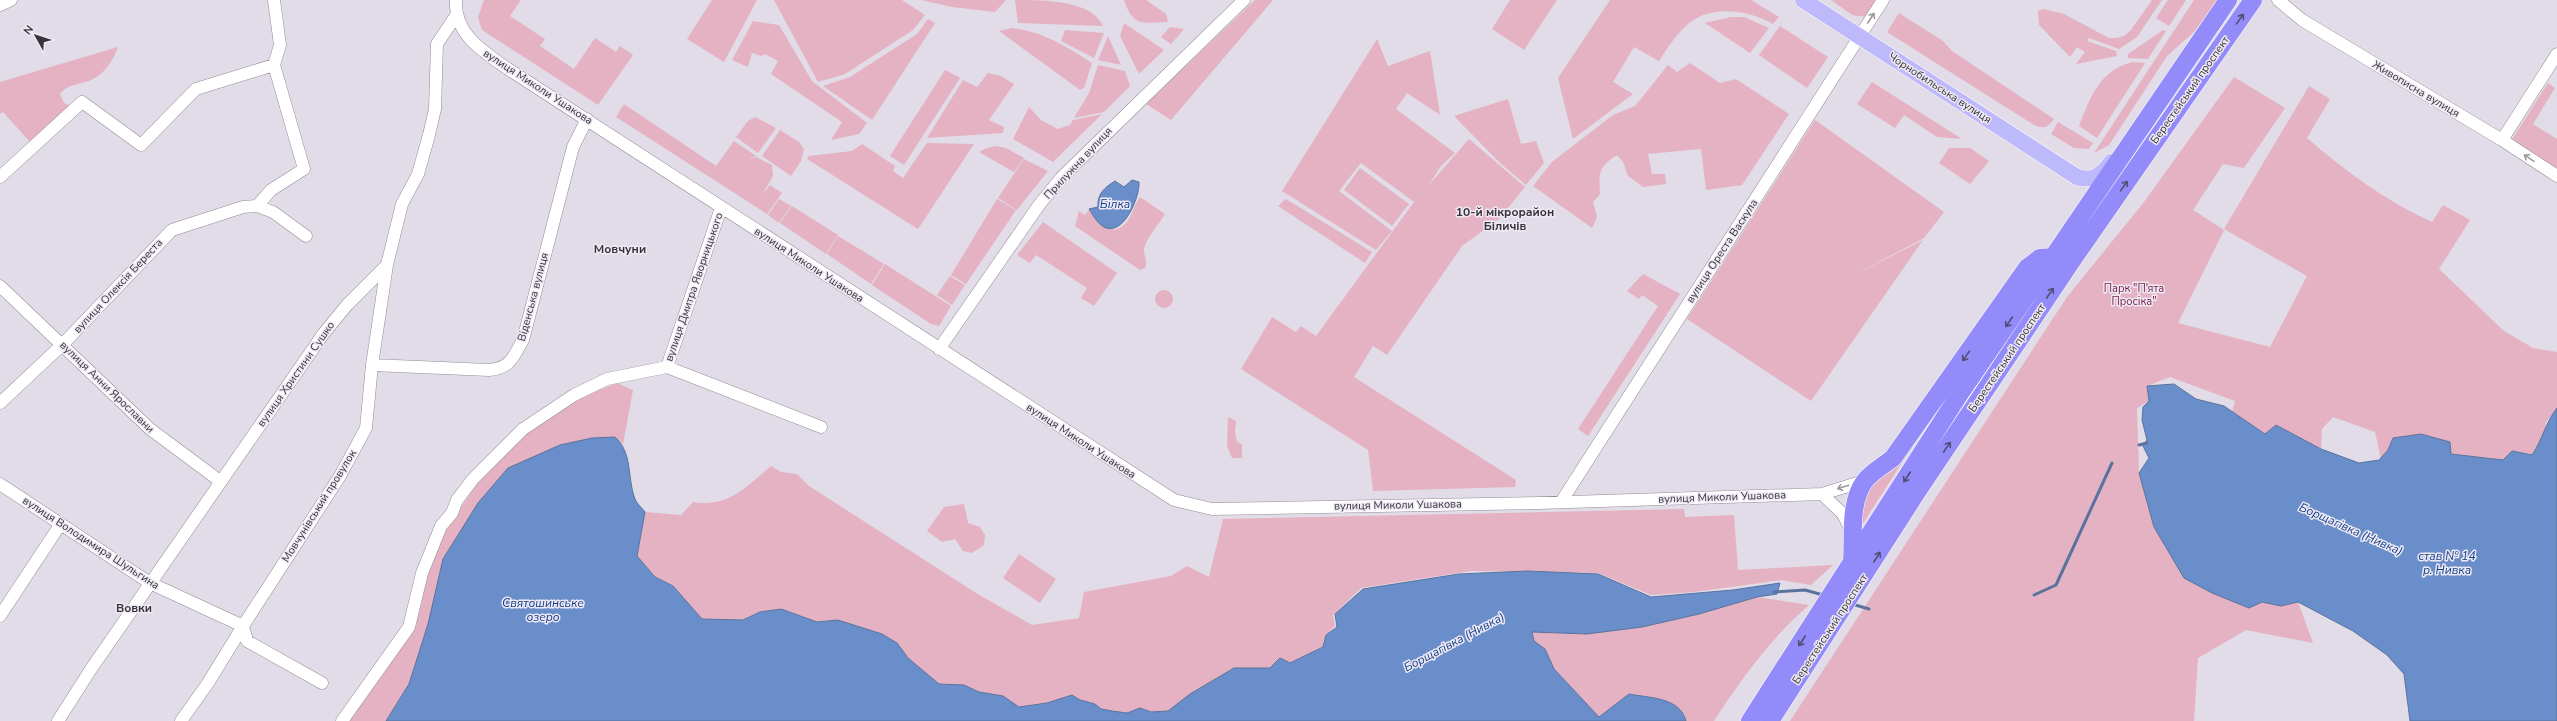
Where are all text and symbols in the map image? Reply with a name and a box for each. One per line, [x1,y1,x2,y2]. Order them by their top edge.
one-way arrow [1867,13,1875,24]
one-way arrow [2236,14,2244,25]
north arrow [16,16,56,56]
text: N [20,22,37,38]
street label: Берестейський проспект [2147,33,2233,147]
street label: вулиця Миколи Ушакова [480,46,596,128]
street label: Чорнобильська вулиця [1886,49,1994,127]
street label: Живописна вулиця [2370,57,2462,121]
street label: Прилужна вулиця [1040,124,1116,202]
one-way arrow [2524,154,2535,162]
one-way arrow [2120,180,2128,191]
water label: Білка [1100,196,1130,212]
street label: вулиця Ореста Васкула [1683,196,1761,306]
district label: 10-й мікрорайон Біличів [1456,204,1554,234]
street label: вулиця Дмитра Яворницького [661,211,727,363]
street label: вулиця Миколи Ушакова [751,224,867,306]
street label: вулиця Олексія Береста [70,235,166,337]
district label: Мовчуни [594,241,646,257]
street label: Віденська вулиця [514,251,552,343]
park label: Парк "П'ята Просіка" [2104,281,2164,309]
one-way arrow [2046,288,2054,299]
street label: Берестейський проспект [1965,301,2049,415]
one-way arrow [2005,316,2013,327]
street label: вулиця Христини Сушко [254,318,338,430]
street label: вулиця Анни Ярославни [56,338,158,436]
one-way arrow [1961,350,1970,361]
street label: вулиця Миколи Ушакова [1023,400,1139,482]
one-way arrow [1943,442,1951,453]
street label: Мовчунівський провулок [278,447,360,565]
one-way arrow [1903,471,1911,482]
one-way arrow [1837,484,1850,491]
street label: вулиця Миколи Ушакова [1658,487,1786,507]
street label: вулиця Володимира Шульгина [20,493,162,593]
street label: вулиця Миколи Ушакова [1334,496,1462,514]
water label: Борщагівка (Нивка) [2297,499,2405,559]
water label: став № 14 р. Нивка [2418,548,2476,578]
one-way arrow [1873,551,1881,563]
street label: Берестейський проспект [1789,571,1871,687]
water label: Святошинське озеро [502,595,584,625]
district label: Вовки [116,600,152,616]
water label: Борщагівка (Нивка) [1401,609,1507,675]
one-way arrow [1797,635,1805,647]

